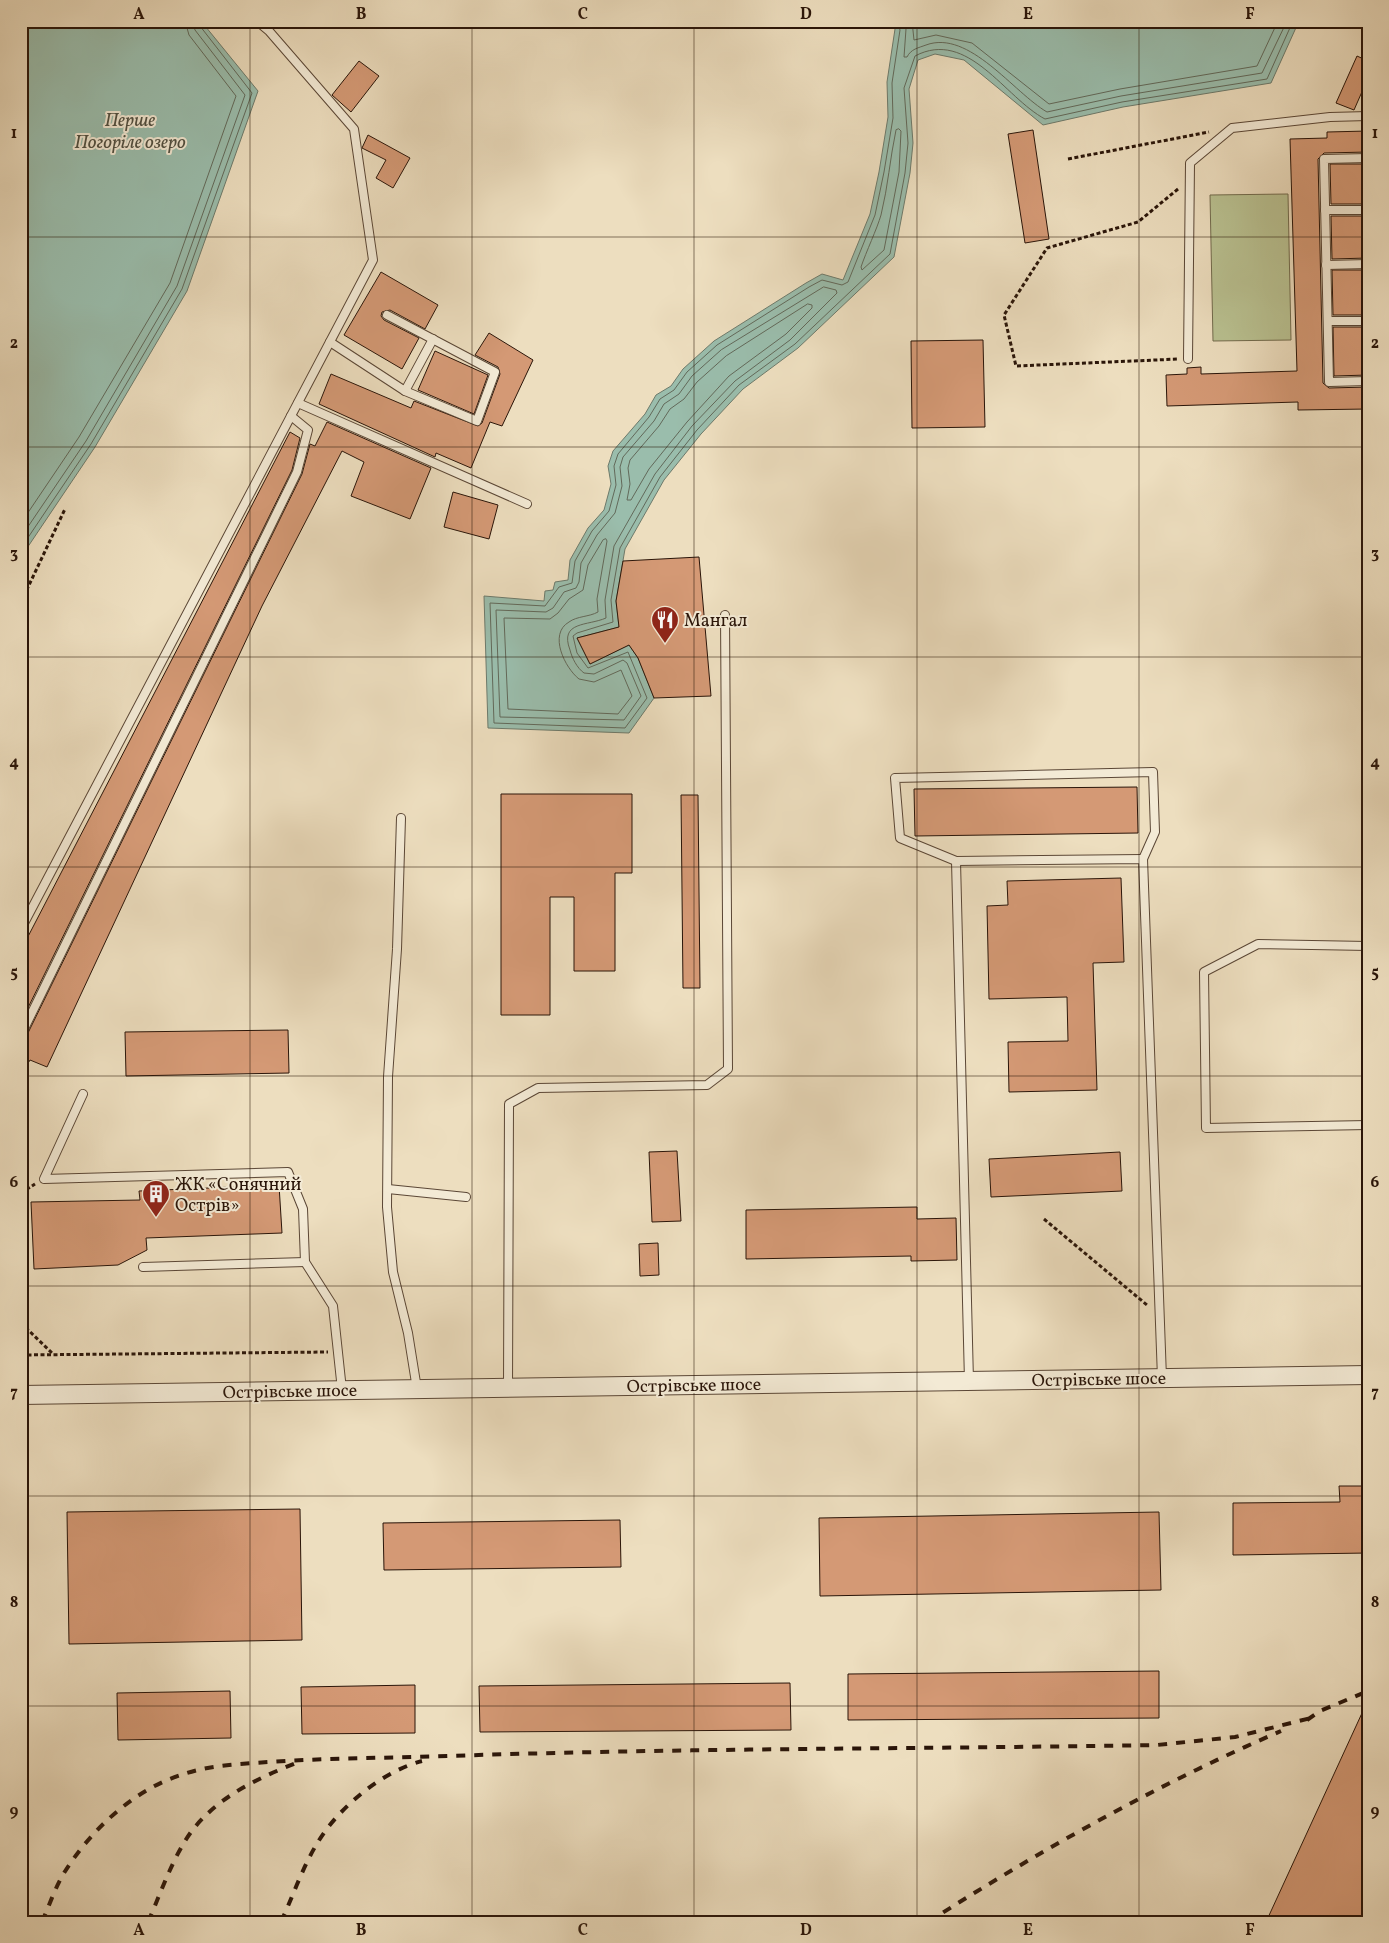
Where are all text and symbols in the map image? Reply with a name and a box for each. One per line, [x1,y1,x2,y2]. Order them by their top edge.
text: A [133,4,145,26]
text: B [356,4,367,26]
text: C [578,4,588,26]
text: D [800,4,812,26]
text: E [1023,4,1033,26]
text: F [1245,4,1255,26]
water label: Перше Погоріле озеро [74,108,186,156]
text: 1 [11,123,17,145]
text: 1 [1372,123,1378,145]
text: 2 [10,333,18,355]
text: 2 [1371,333,1379,355]
text: 3 [10,543,18,565]
text: 3 [1371,543,1379,565]
restaurant icon: Мангал [650,605,680,644]
place label: Мангал [684,609,748,634]
text: 4 [9,752,19,774]
text: 4 [1370,752,1380,774]
text: 5 [10,962,18,984]
text: 5 [1371,962,1379,984]
text: 6 [10,1172,19,1194]
text: 6 [1371,1172,1380,1194]
place label: ЖК «Сонячний Острів» [175,1173,301,1219]
building icon: ЖК «Сонячний Острів» [141,1179,171,1218]
street label: Острівське шосе [1032,1367,1166,1394]
street label: Острівське шосе [627,1373,761,1400]
street label: Острівське шосе [223,1379,357,1406]
text: 7 [10,1382,18,1404]
text: 7 [1371,1382,1379,1404]
text: 8 [10,1592,18,1614]
text: 8 [1371,1592,1379,1614]
text: 9 [10,1801,19,1823]
text: 9 [1371,1801,1380,1823]
text: A [133,1920,145,1942]
text: B [356,1920,367,1942]
text: C [578,1920,588,1942]
text: D [800,1920,812,1942]
text: E [1023,1920,1033,1942]
text: F [1245,1920,1255,1942]

